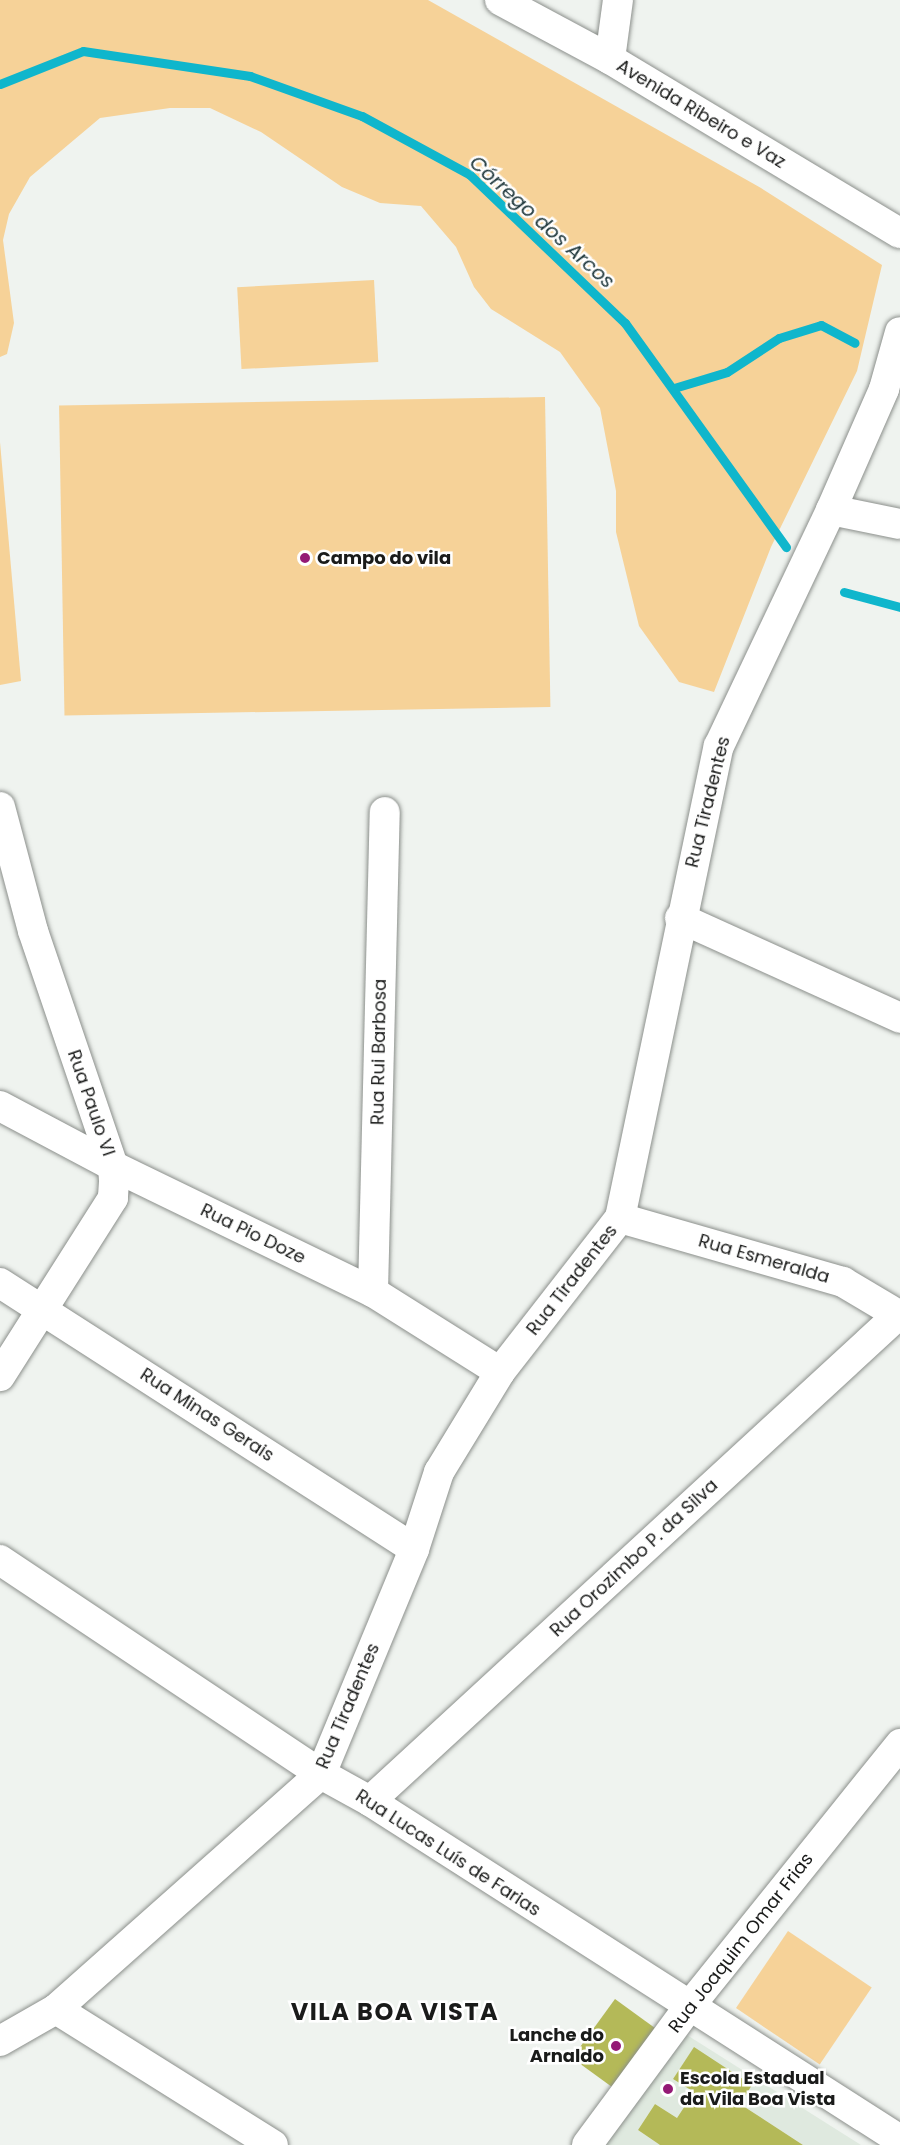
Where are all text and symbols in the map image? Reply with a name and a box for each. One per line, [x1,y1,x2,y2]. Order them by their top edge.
street label: Avenida Ribeiro e Vaz [613,55,789,173]
water label: Córrego dos Arcos [465,151,619,293]
place label: Campo do vila [317,547,451,569]
marker: Campo do vila [298,551,312,565]
street label: Rua Tiradentes [681,734,735,870]
street label: Rua Rui Barbosa [367,979,391,1125]
street label: Rua Paulo VI [63,1047,119,1159]
street label: Rua Pio Doze [197,1199,309,1269]
street label: Rua Tiradentes [522,1220,622,1340]
street label: Rua Esmeralda [696,1230,832,1288]
street label: Rua Minas Gerais [136,1364,278,1466]
street label: Rua Orozimbo P. da Silva [546,1475,722,1641]
street label: Rua Tiradentes [312,1640,384,1772]
street label: Rua Lucas Luís de Farias [352,1785,544,1921]
street label: Rua Joaquim Omar Frias [664,1849,818,2037]
district label: VILA BOA VISTA [291,1998,499,2026]
place label: Lanche do Arnaldo [509,2025,604,2068]
marker: Lanche do Arnaldo [609,2039,623,2053]
place label: Escola Estadual da Vila Boa Vista [680,2068,835,2110]
marker: Escola Estadual da Vila Boa Vista [661,2082,675,2096]

